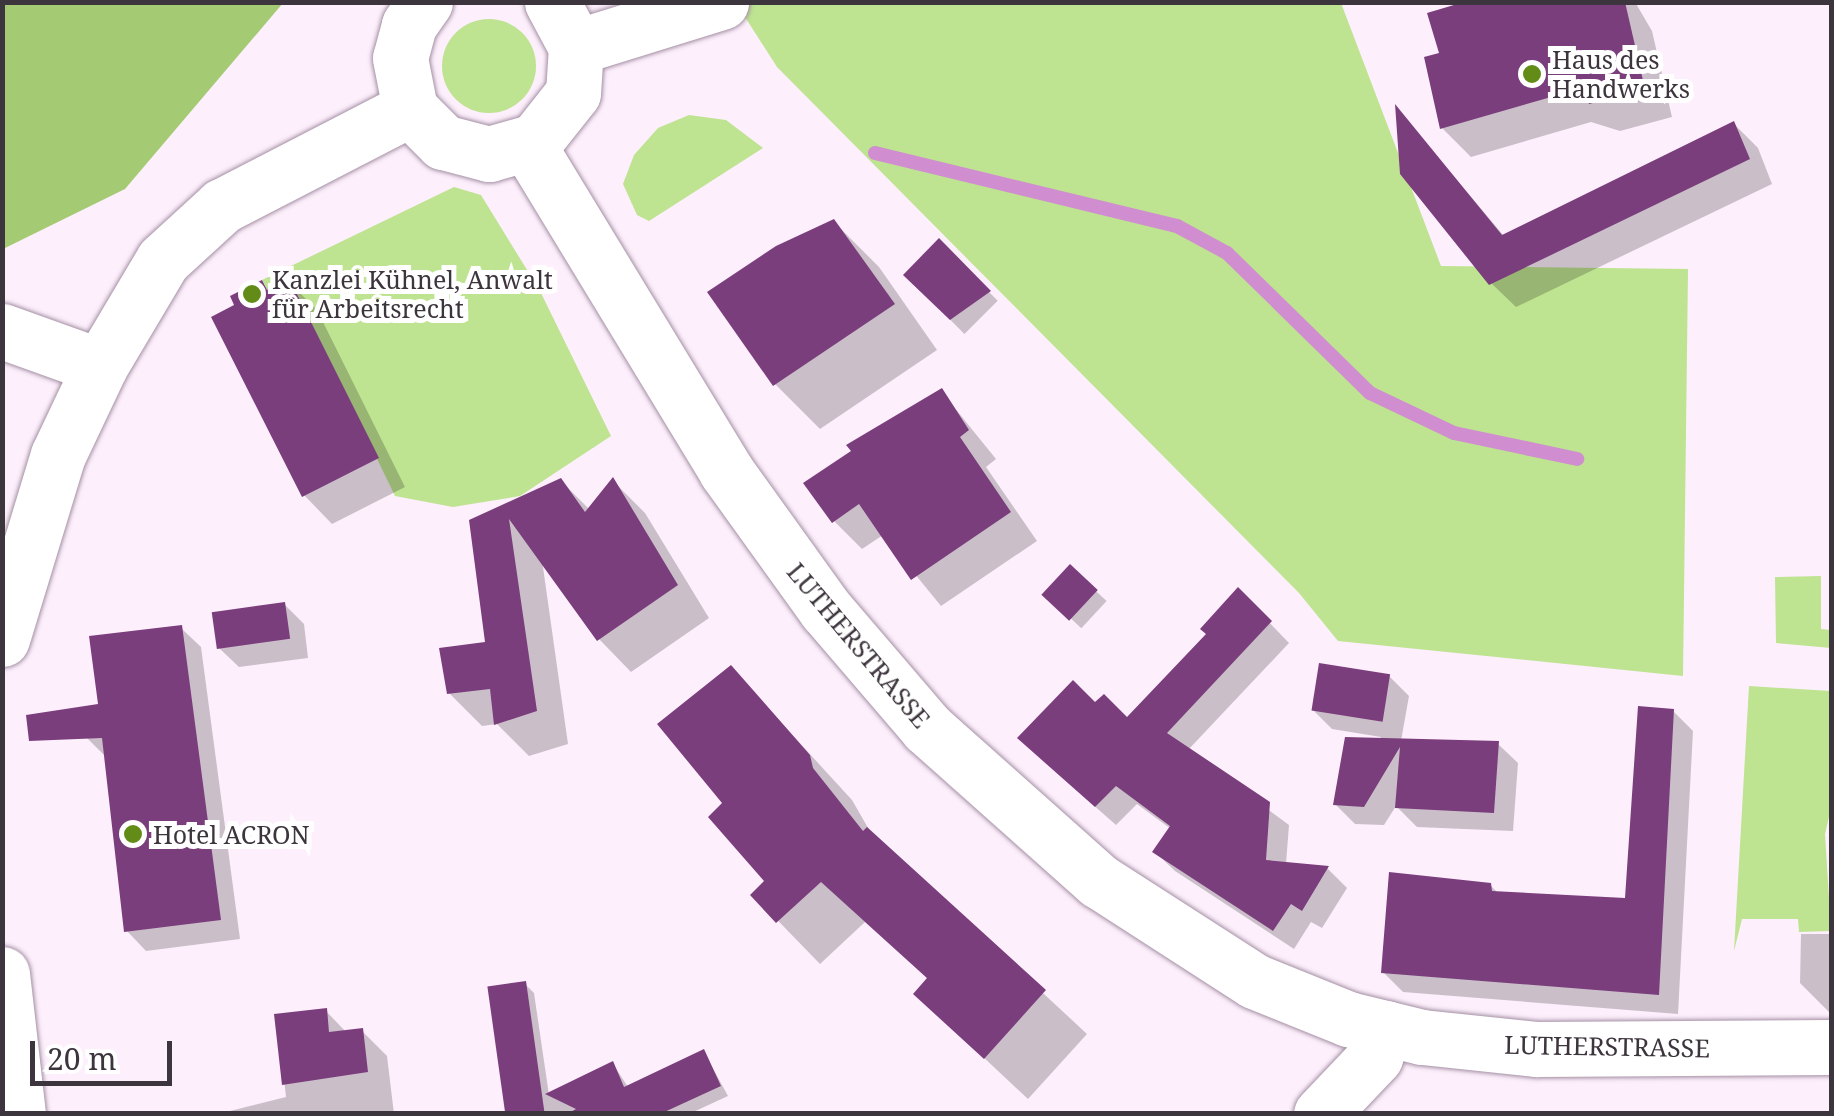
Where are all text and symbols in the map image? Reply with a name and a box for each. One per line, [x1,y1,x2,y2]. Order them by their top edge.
place label: Haus des Handwerks [1552,45,1690,104]
marker: Haus des Handwerks [1521,63,1543,85]
place label: Kanzlei Kühnel, Anwalt für Arbeitsrecht [272,265,553,324]
marker: Kanzlei Kühnel, Anwalt für Arbeitsrecht [241,283,263,305]
street label: LUTHERSTRASSE [781,557,937,733]
place label: Hotel ACRON [153,819,310,849]
marker: Hotel ACRON [122,823,144,845]
scale bar [35,1021,178,1083]
street label: LUTHERSTRASSE [1504,1029,1710,1063]
text: 20 m [47,1038,117,1079]

